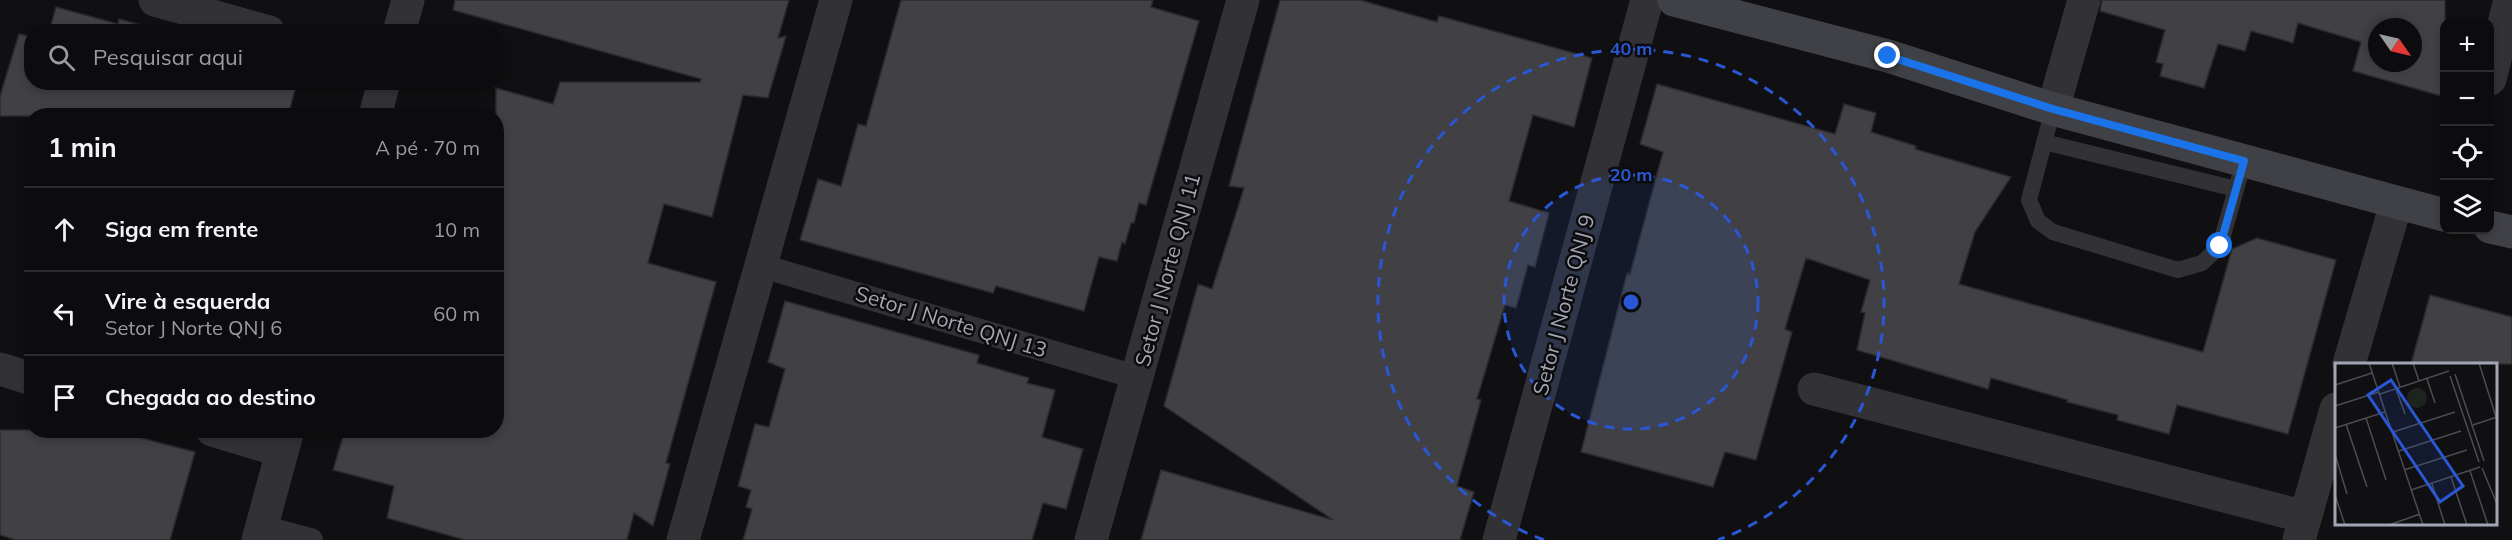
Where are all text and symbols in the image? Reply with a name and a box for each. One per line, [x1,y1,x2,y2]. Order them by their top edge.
north arrow [2368,18,2422,72]
map controls [2440,18,2494,234]
button: + [2440,18,2494,72]
search box [24,24,504,90]
text: 40 m [1610,37,1652,60]
icon: search [45,41,78,74]
route end [1874,42,1900,68]
text: Pesquisar aqui [93,43,243,71]
button: − [2440,72,2494,126]
button: locate [2440,126,2494,180]
text: 1 min [48,131,117,164]
text: A pé · 70 m [375,135,480,160]
text: 20 m [1610,163,1652,186]
street label: Setor J Norte QNJ 11 [1129,170,1205,369]
button: layers [2440,180,2494,234]
street label: Setor J Norte QNJ 9 [1526,211,1600,398]
icon: ahead [48,213,81,246]
text: Siga em frente [105,215,258,243]
text: 10 m [433,217,480,242]
route start [2206,232,2232,258]
street label: Setor J Norte QNJ 13 [852,280,1050,363]
text: Vire à esquerda [105,287,270,315]
centre of rings [1621,292,1641,312]
icon: left [48,297,81,330]
text: 60 m [433,301,480,326]
text: Setor J Norte QNJ 6 [105,315,282,340]
inset map [2335,363,2497,525]
icon: arrive [48,381,81,414]
text: Chegada ao destino [105,383,316,411]

